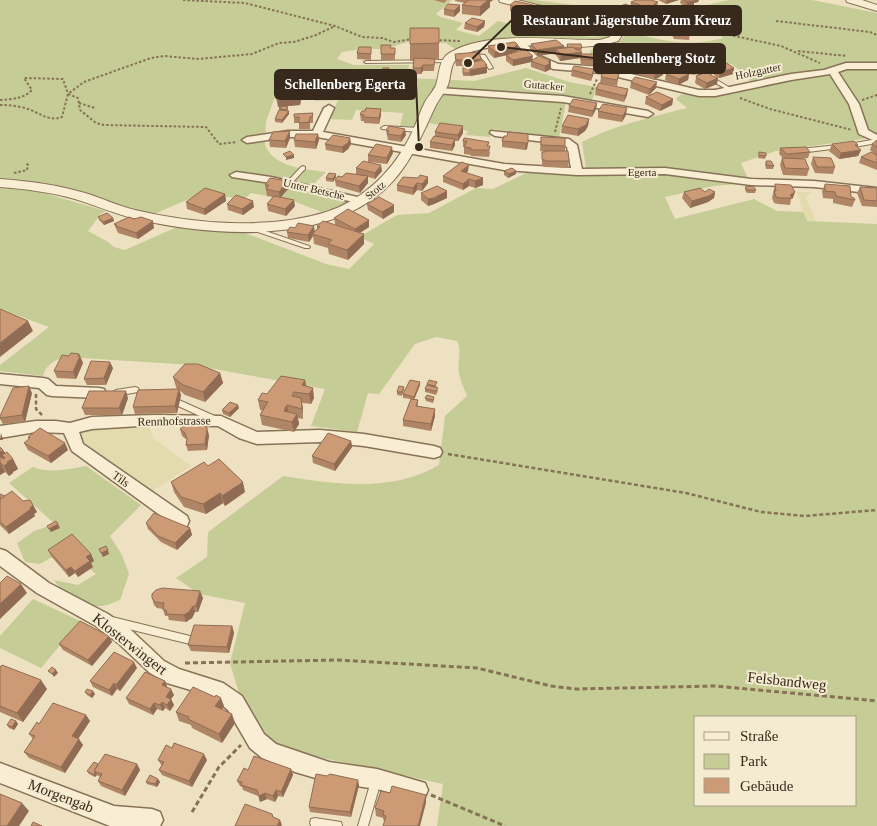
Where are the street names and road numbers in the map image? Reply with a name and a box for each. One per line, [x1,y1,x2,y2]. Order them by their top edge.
street label: Holzgatter [734,60,782,82]
street label: Gutacker [523,77,565,93]
street label: Egerta [628,166,656,178]
street label: Unter Betsche [282,176,346,202]
street label: Stotz [362,178,388,202]
street label: Rennhofstrasse [137,413,211,429]
street label: Tils [110,468,133,490]
street label: Klosterwingert [90,610,171,679]
street label: Felsbandweg [747,669,828,693]
street label: Morgengab [26,776,96,816]

